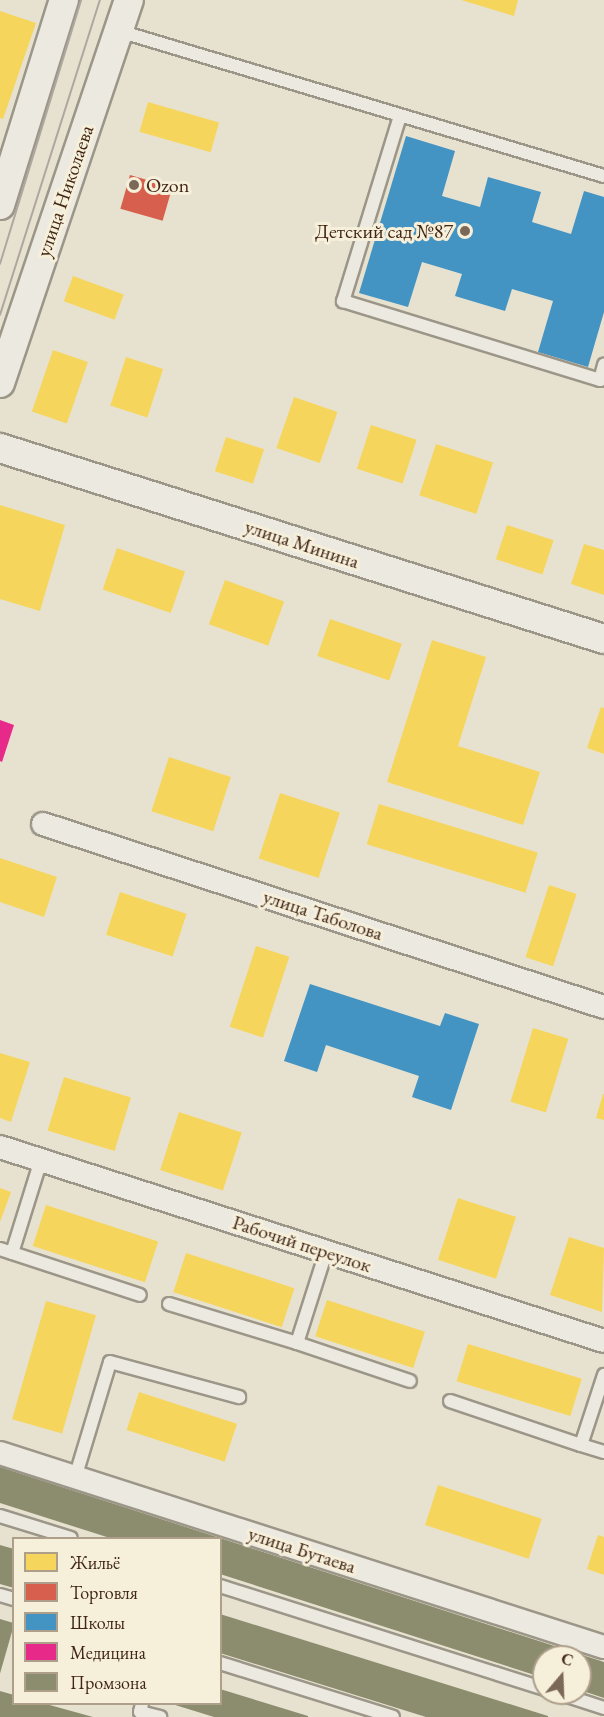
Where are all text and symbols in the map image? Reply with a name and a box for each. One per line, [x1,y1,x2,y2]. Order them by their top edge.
street label: улица Николаева [31,122,99,260]
place label: Ozon [146,173,189,197]
marker: Ozon [127,178,141,192]
place label: Детский сад №87 [315,219,453,243]
marker: Детский сад №87 [458,224,472,238]
street label: улица Минина [242,514,362,574]
street label: улица Таболова [260,884,386,946]
street label: Рабочий переулок [230,1210,374,1278]
street label: улица Бутаева [245,1521,359,1579]
legend [12,1537,222,1705]
text: Жильё [70,1551,120,1574]
text: Торговля [70,1581,138,1604]
text: Школы [70,1611,125,1634]
text: Медицина [70,1641,146,1664]
north arrow [532,1645,592,1705]
text: С [559,1648,576,1671]
text: Промзона [70,1671,147,1694]

